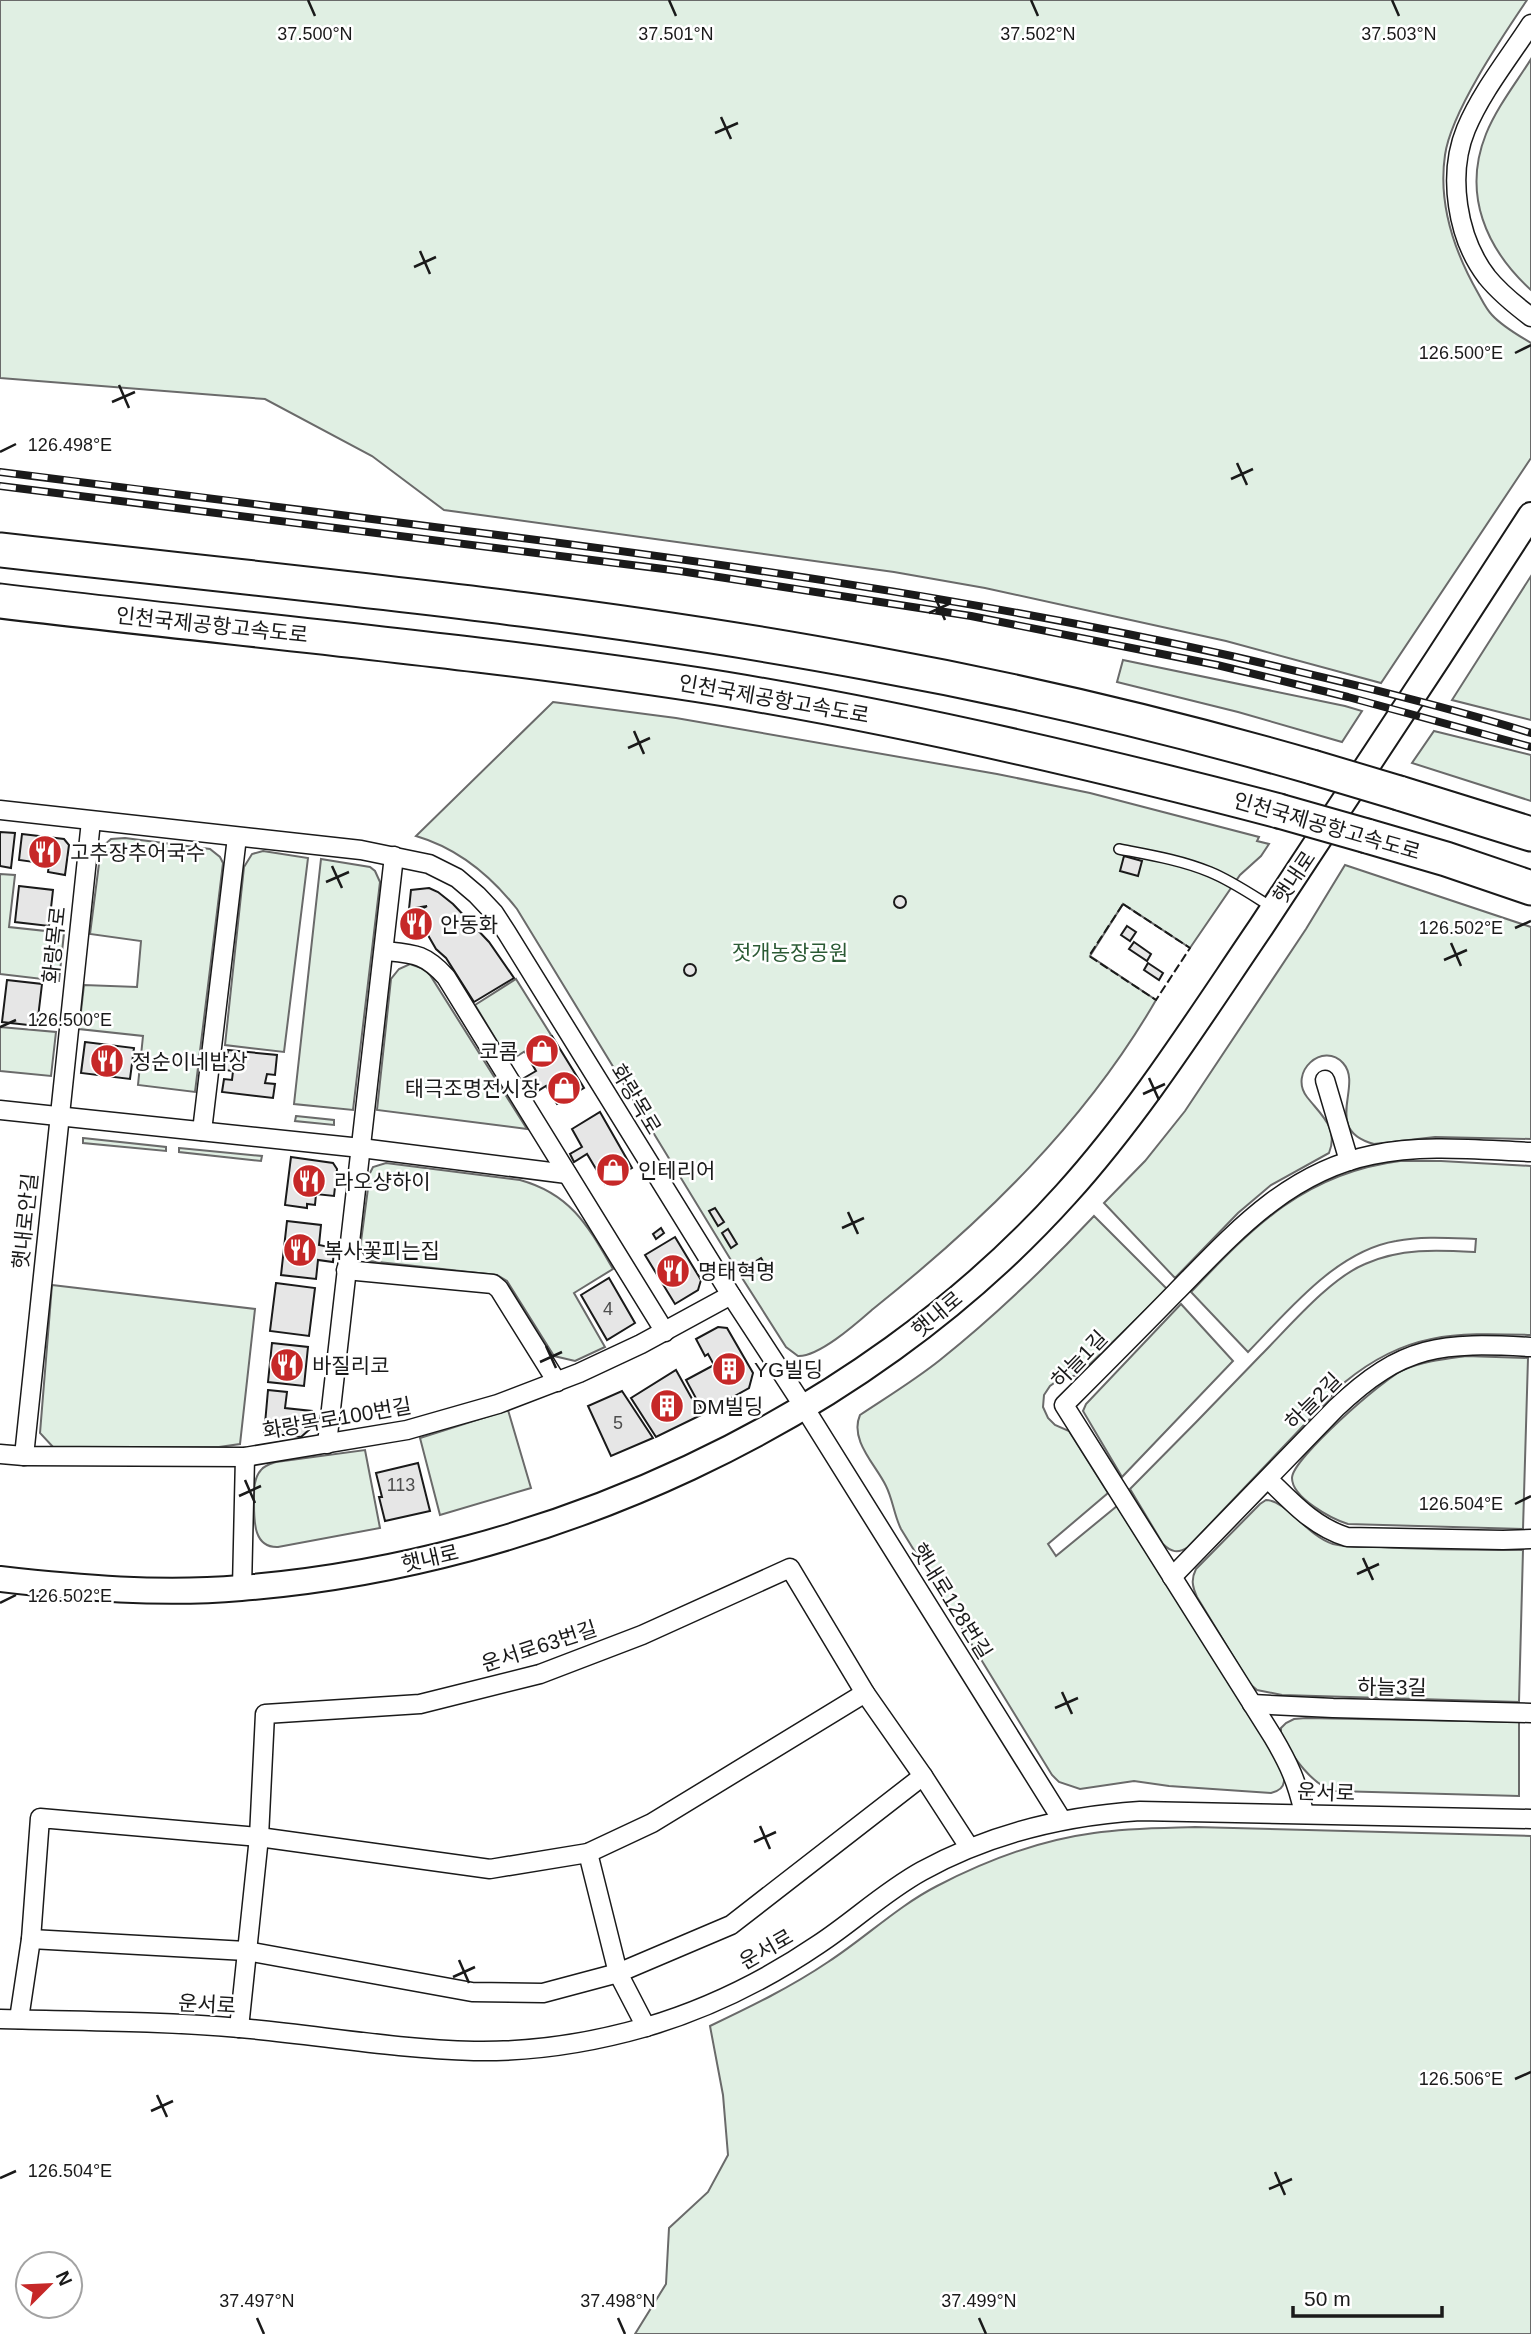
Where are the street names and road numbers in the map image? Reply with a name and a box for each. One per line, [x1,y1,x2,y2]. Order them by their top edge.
street label: 인천국제공항고속도로 [115,603,309,647]
street label: 인천국제공항고속도로 [677,671,871,727]
street label: 인천국제공항고속도로 [1231,788,1423,864]
street label: 햇내로 [1268,847,1320,907]
street label: 화랑목로 [39,905,69,985]
street label: 화랑목로 [606,1060,666,1138]
street label: 햇내로안길 [9,1172,41,1270]
street label: 햇내로 [907,1287,967,1341]
street label: 하늘1길 [1047,1326,1111,1392]
street label: 하늘2길 [1280,1368,1346,1434]
street label: 화랑목로100번길 [261,1394,413,1442]
street label: 햇내로128번길 [907,1539,997,1663]
street label: 햇내로 [399,1540,461,1576]
street label: 운서로63번길 [478,1617,600,1675]
street label: 하늘3길 [1357,1675,1427,1699]
street label: 운서로 [1297,1779,1355,1805]
street label: 운서로 [735,1925,797,1973]
street label: 운서로 [177,1991,237,2017]

